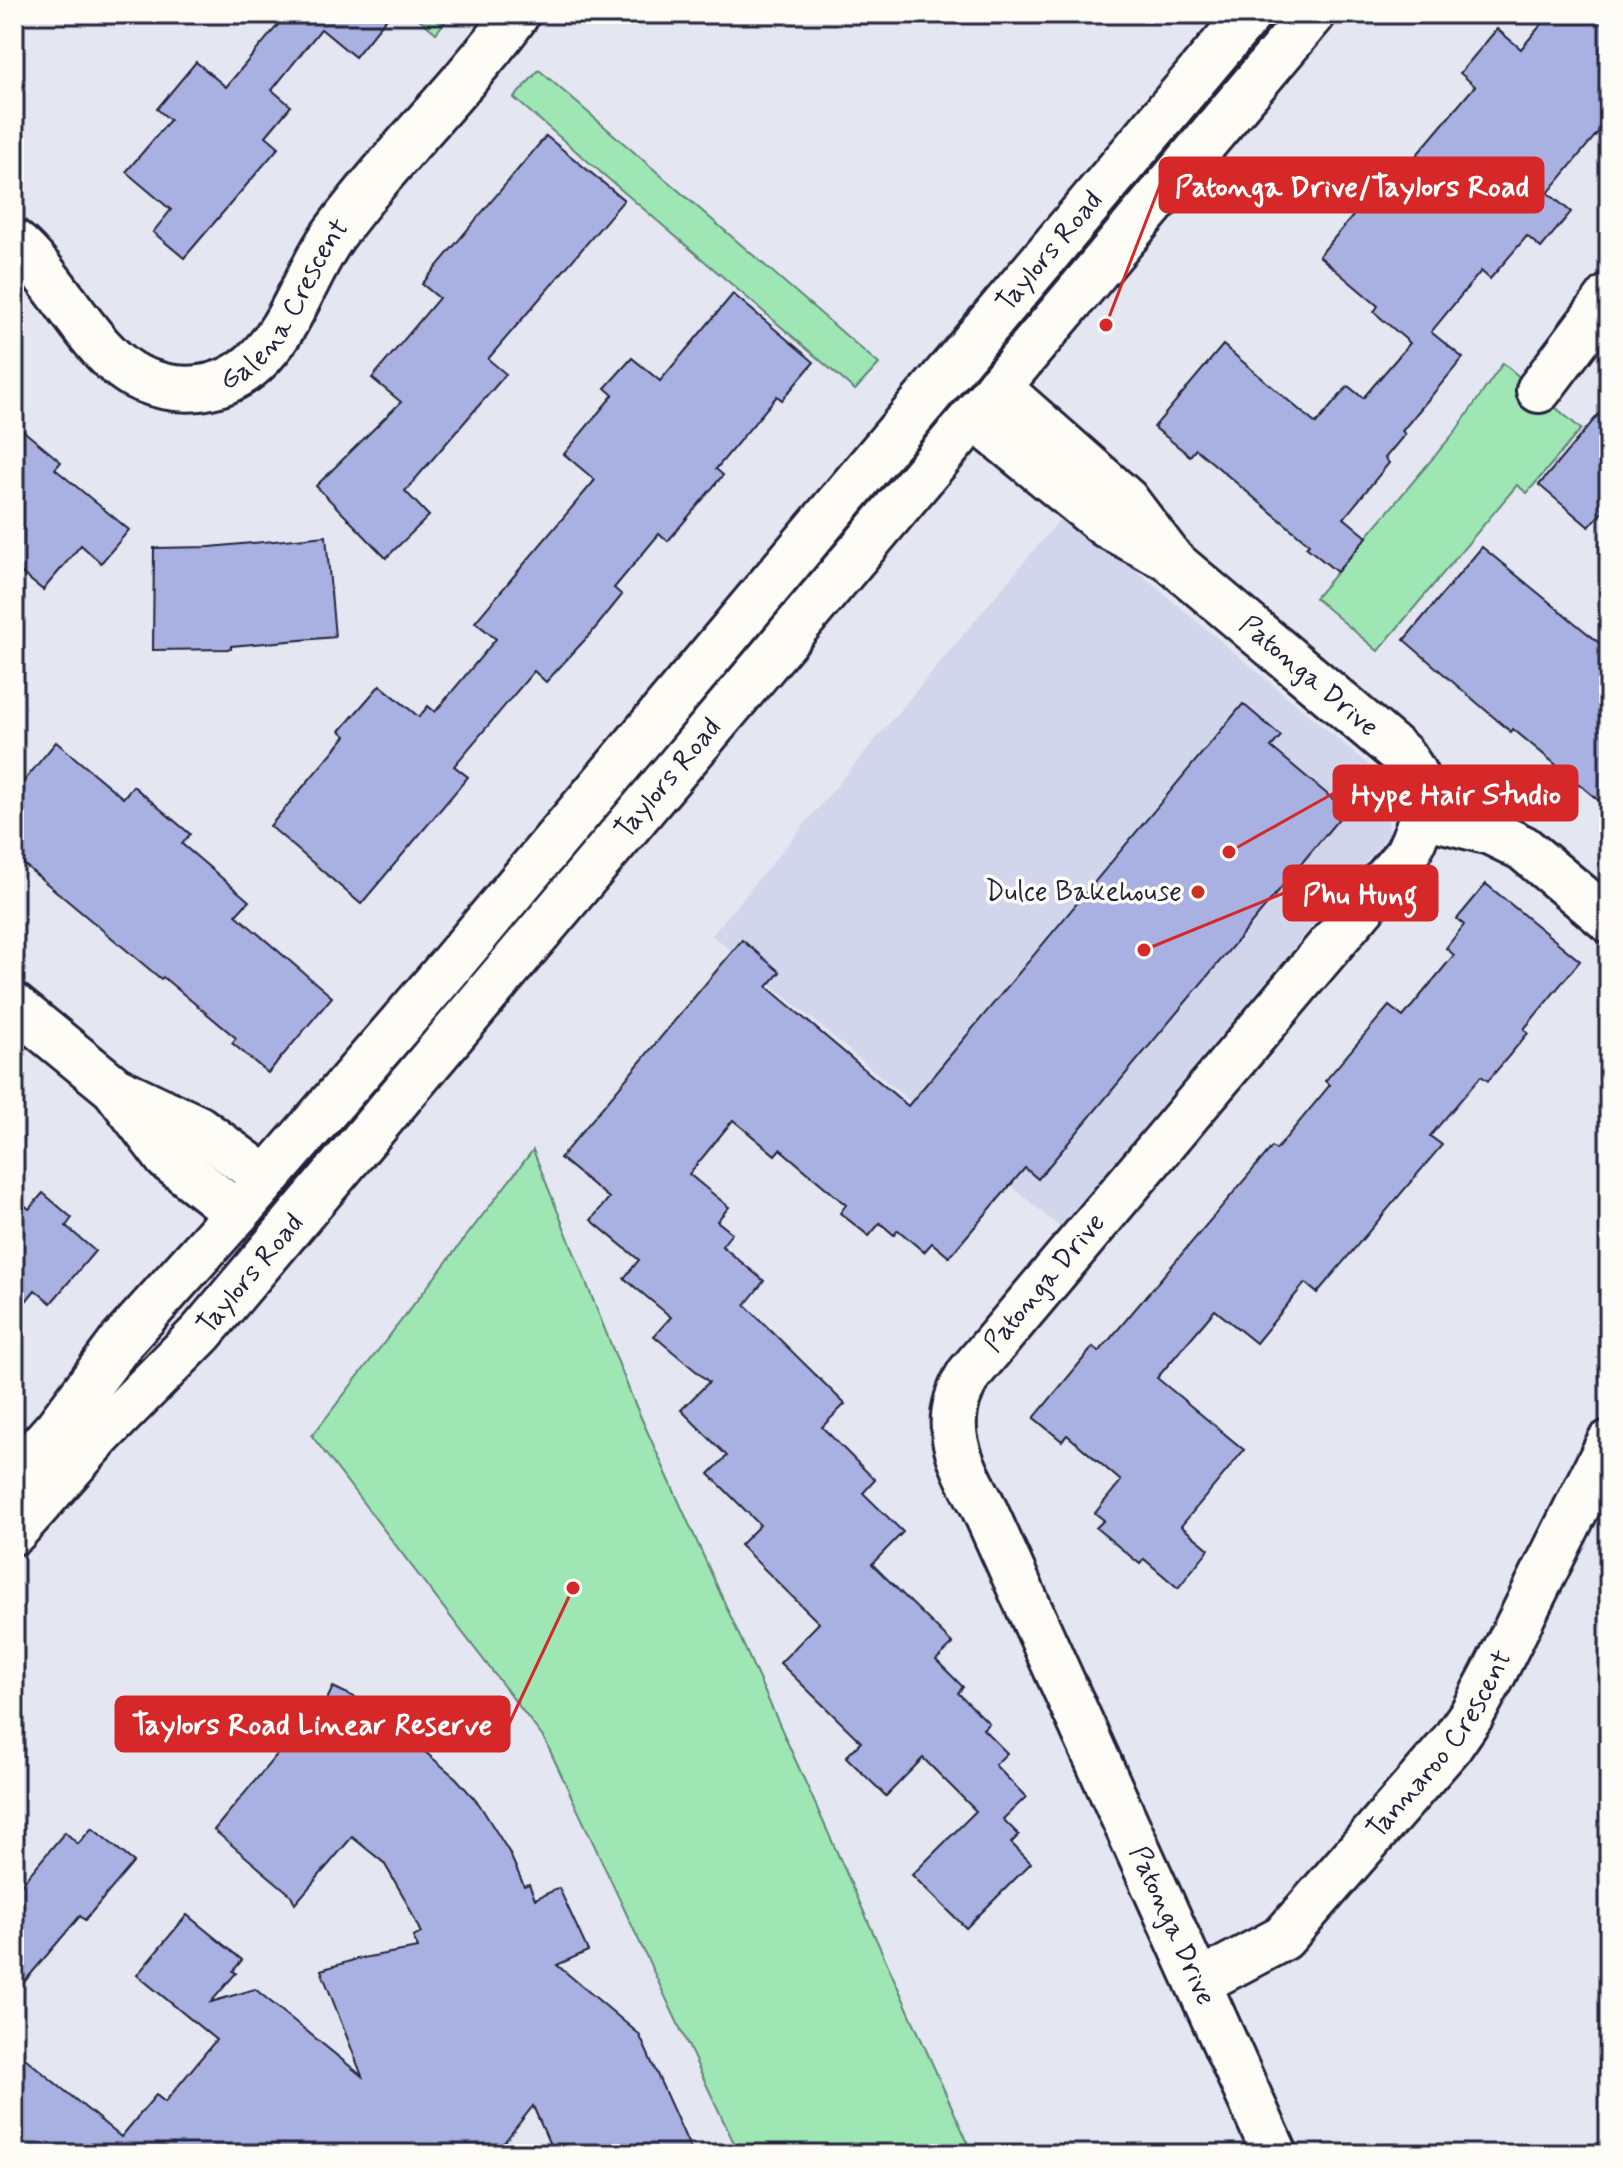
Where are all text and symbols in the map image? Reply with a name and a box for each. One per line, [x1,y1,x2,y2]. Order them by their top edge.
callout: Patonga Drive/Taylors Road [1160,158,1543,212]
text: Patonga Drive/Taylors Road [1175,168,1529,208]
street label: Taylors Road [988,183,1111,320]
street label: Galena Crescent [214,211,358,400]
street label: Patonga Drive [1231,607,1386,746]
street label: Taylors Road [606,710,730,847]
callout: Hype Hair Studio [1334,766,1577,820]
text: Hype Hair Studio [1351,776,1561,815]
callout: Phu Hung [1284,866,1437,920]
place label: Dulce Bakehouse [985,874,1182,911]
text: Phu Hung [1302,876,1418,919]
marker: Dulce Bakehouse [1189,883,1207,901]
street label: Taylors Road [189,1206,312,1343]
street label: Patonga Drive [976,1206,1114,1360]
street label: Tannaroo Crescent [1359,1644,1521,1847]
callout: Taylors Road Linear Reserve [116,1697,509,1751]
text: Taylors Road Linear Reserve [132,1706,492,1745]
street label: Patonga Drive [1120,1840,1224,2011]

